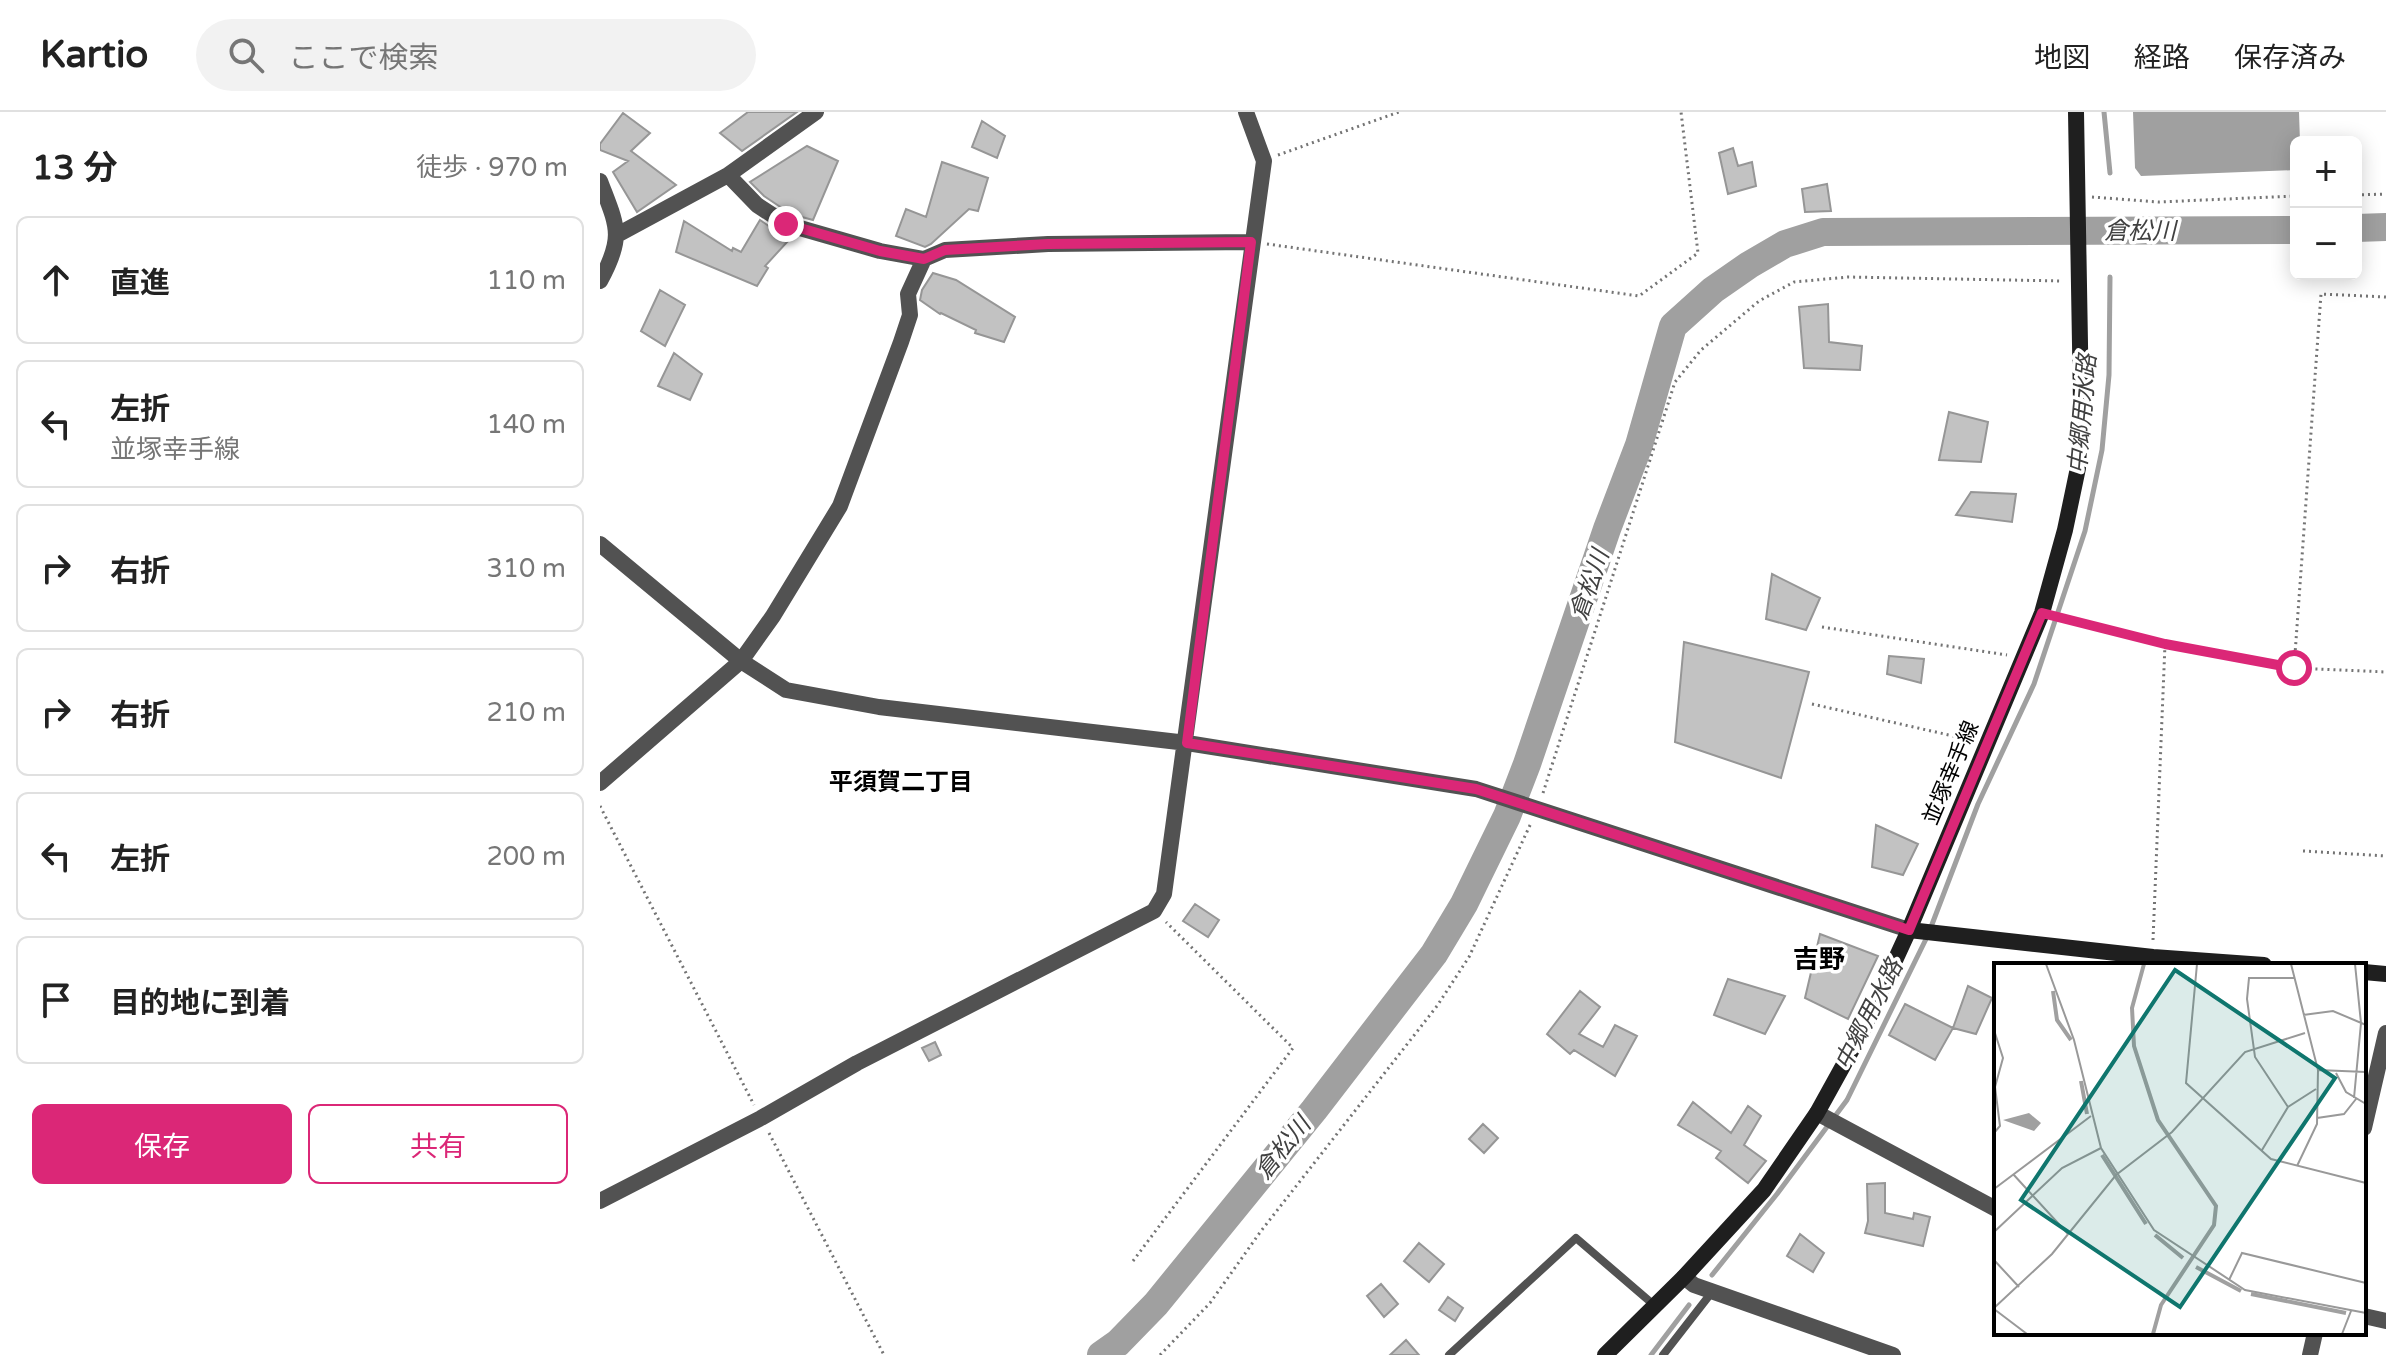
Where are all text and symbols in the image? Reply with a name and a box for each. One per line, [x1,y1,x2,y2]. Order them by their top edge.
search box [196,19,756,91]
text: Kartio [40,32,148,78]
icon: search [224,33,268,77]
text: ここで検索 [288,40,438,77]
text: 地図 [2034,41,2090,75]
text: 経路 [2134,41,2190,75]
text: 保存済み [2234,41,2346,75]
map controls [2290,136,2362,280]
button: + [2290,136,2362,208]
text: 13 分 [32,148,118,189]
text: 徒歩 · 970 m [416,152,568,183]
route end [768,206,804,242]
button: − [2290,208,2362,280]
water label: 倉松川 [2104,217,2179,246]
icon: ahead [34,258,78,302]
text: 直進 [110,265,170,302]
text: 110 m [486,265,566,296]
water label: 中郷用水路 [2063,351,2103,475]
text: 左折 [110,391,170,428]
icon: left [34,402,78,446]
text: 140 m [486,409,566,440]
text: 並塚幸手線 [110,434,240,465]
water label: 倉松川 [1565,543,1616,624]
icon: right [34,546,78,590]
text: 右折 [110,553,170,590]
text: 310 m [486,553,566,584]
route start [2276,650,2312,686]
icon: right [34,690,78,734]
text: 右折 [110,697,170,734]
text: 210 m [486,697,566,728]
street label: 並塚幸手線 [1918,717,1984,829]
district label: 平須賀二丁目 [829,768,973,797]
icon: left [34,834,78,878]
text: 左折 [110,841,170,878]
text: 200 m [486,841,566,872]
district label: 吉野 [1793,944,1845,975]
water label: 中郷用水路 [1829,953,1910,1075]
inset map [1994,963,2366,1335]
icon: arrive [34,978,78,1022]
text: 目的地に到着 [110,985,290,1022]
button: 保存 [32,1104,292,1184]
button: 共有 [308,1104,568,1184]
water label: 倉松川 [1249,1109,1319,1185]

